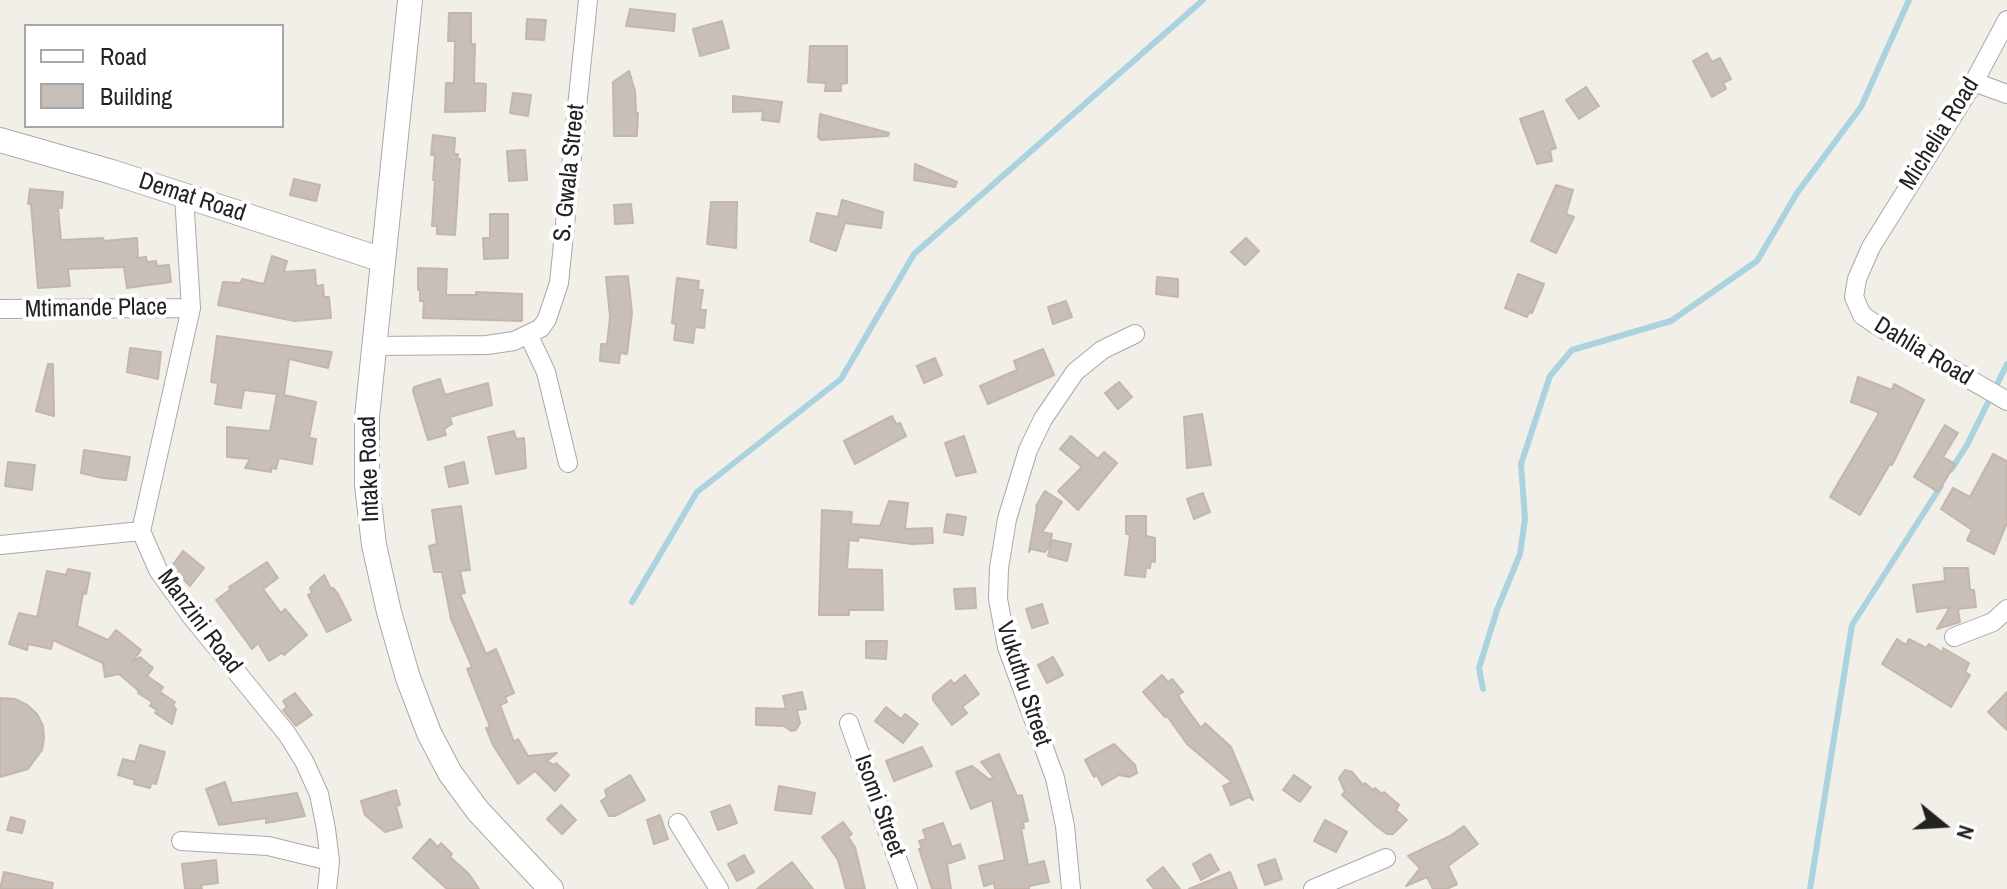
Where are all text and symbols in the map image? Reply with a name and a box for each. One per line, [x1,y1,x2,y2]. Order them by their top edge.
legend [24,24,284,128]
text: Road [100,40,147,72]
street label: Michelia Road [1894,73,1986,195]
text: Building [100,80,172,112]
street label: S. Gwala Street [548,103,592,243]
street label: Demat Road [135,167,249,229]
street label: Mtimande Place [25,293,167,325]
street label: Dahlia Road [1869,311,1977,393]
street label: Intake Road [354,415,386,523]
street label: Manzini Road [151,564,247,680]
street label: Vukuthu Street [989,618,1057,750]
street label: Isomi Street [847,751,911,861]
north arrow [1903,785,1983,865]
text: N [1950,822,1982,843]

